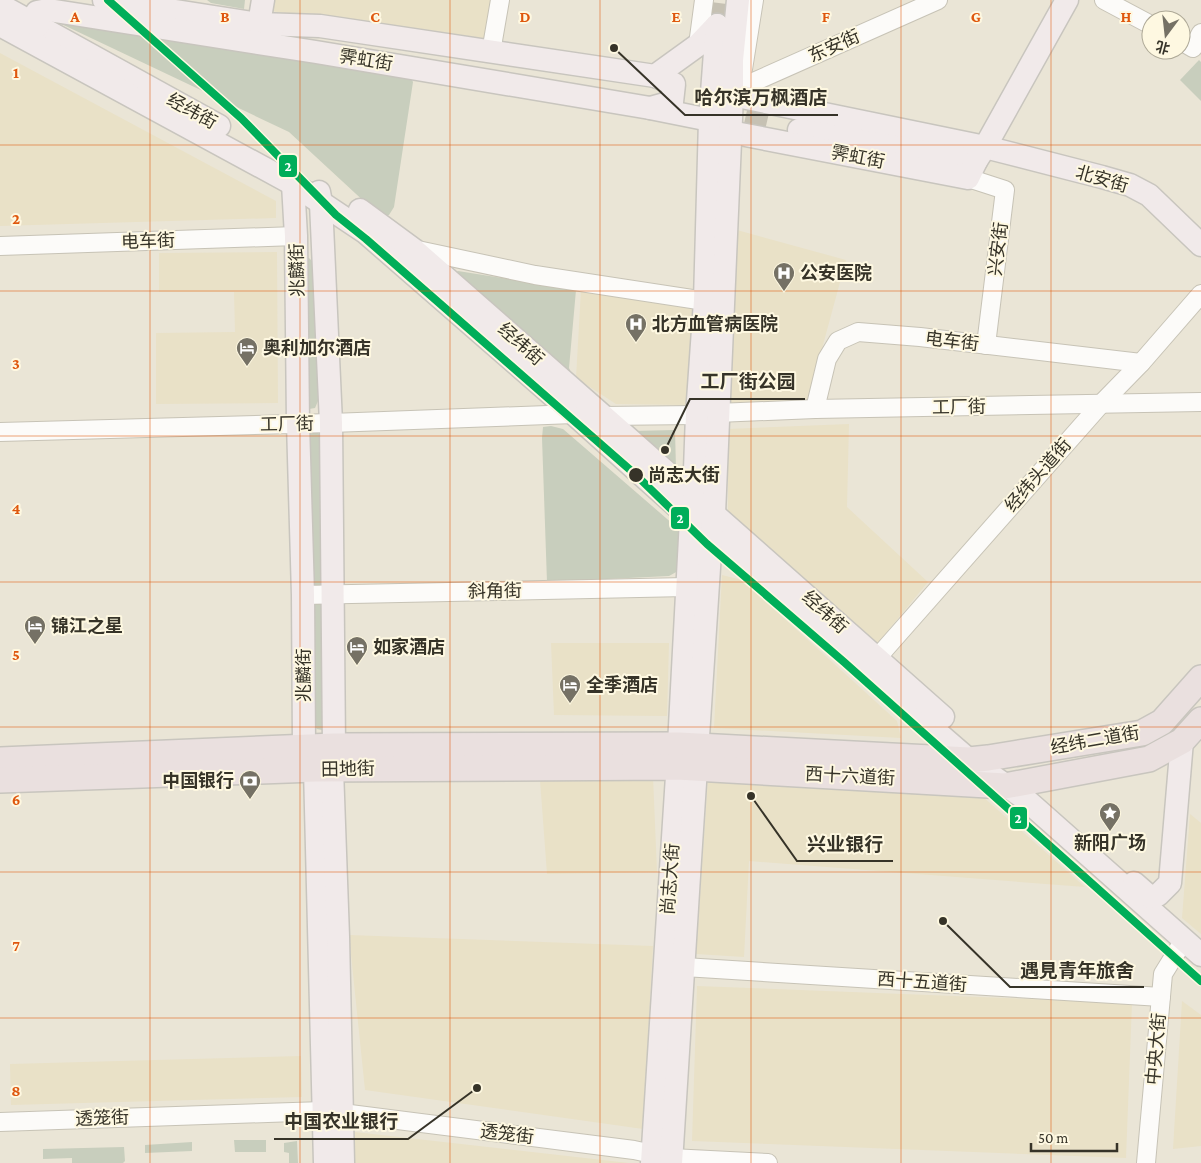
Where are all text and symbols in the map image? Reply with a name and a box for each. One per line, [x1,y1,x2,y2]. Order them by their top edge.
text: A [69,8,80,25]
text: B [220,8,230,25]
text: C [370,8,380,25]
text: D [519,8,531,25]
text: E [671,8,681,25]
text: F [822,8,831,25]
text: G [971,8,981,25]
text: H [1121,8,1132,25]
north arrow [1141,10,1191,60]
street label: 东安街 [805,26,863,66]
text: 北 [1154,38,1171,57]
street label: 霁虹街 [338,46,394,74]
text: 1 [13,64,19,81]
callout: 哈尔滨万枫酒店 [685,81,838,115]
text: 哈尔滨万枫酒店 [694,87,828,108]
street label: 经纬街 [164,89,220,133]
street label: 霁虹街 [830,142,886,172]
line badge: 2 [278,154,298,178]
text: 2 [284,158,292,174]
street label: 北安街 [1073,162,1131,196]
text: 2 [12,210,20,227]
street label: 兴安街 [985,221,1011,277]
street label: 电车街 [121,230,175,252]
street label: 兆麟街 [287,243,307,297]
hospital icon: 公安医院 [772,261,796,292]
place label: 公安医院 [800,263,872,283]
hospital icon: 北方血管病医院 [624,312,648,343]
place label: 北方血管病医院 [652,314,778,334]
street label: 经纬街 [494,319,548,369]
street label: 电车街 [924,328,980,354]
hotel icon: 奥利加尔酒店 [235,336,259,367]
place label: 奥利加尔酒店 [263,338,371,358]
text: 3 [12,355,20,372]
callout: 工厂街公园 [690,365,805,399]
text: 工厂街公园 [700,371,796,392]
street label: 工厂街 [932,397,986,417]
street label: 工厂街 [260,414,314,434]
street label: 经纬头道街 [1001,434,1075,516]
place label: 尚志大街 [648,465,720,485]
marker: 尚志大街 [627,466,645,484]
text: 4 [12,500,21,517]
line badge: 2 [670,506,690,530]
text: 2 [676,510,684,526]
street label: 斜角街 [468,581,522,601]
street label: 经纬街 [798,587,852,637]
hotel icon: 锦江之星 [23,614,47,645]
place label: 锦江之星 [51,616,123,636]
hotel icon: 如家酒店 [345,635,369,666]
place label: 如家酒店 [373,637,445,657]
text: 5 [12,646,20,663]
street label: 兆麟街 [294,648,314,702]
hotel icon: 全季酒店 [558,673,582,704]
place label: 全季酒店 [586,675,658,695]
street label: 经纬二道街 [1049,722,1141,758]
street label: 田地街 [321,759,375,779]
street label: 西十六道街 [805,764,895,788]
bank icon: 中国银行 [238,769,262,800]
place label: 中国银行 [162,770,234,791]
text: 6 [12,791,20,808]
place icon: 新阳广场 [1098,801,1122,832]
line badge: 2 [1009,806,1028,830]
text: 2 [1014,810,1022,826]
callout: 兴业银行 [797,827,893,861]
place label: 新阳广场 [1074,833,1146,853]
text: 兴业银行 [807,834,883,855]
street label: 尚志大街 [658,842,682,916]
text: 7 [12,937,20,954]
callout: 遇見青年旅舍 [1010,953,1144,987]
text: 遇見青年旅舍 [1020,960,1134,981]
street label: 西十五道街 [876,969,968,995]
street label: 中央大街 [1143,1012,1169,1086]
text: 8 [11,1082,21,1099]
callout: 中国农业银行 [274,1105,408,1139]
street label: 透笼街 [75,1107,129,1129]
text: 中国农业银行 [284,1111,398,1132]
scale bar [1031,1120,1117,1152]
street label: 透笼街 [479,1121,535,1147]
text: 50 m [1038,1130,1068,1146]

